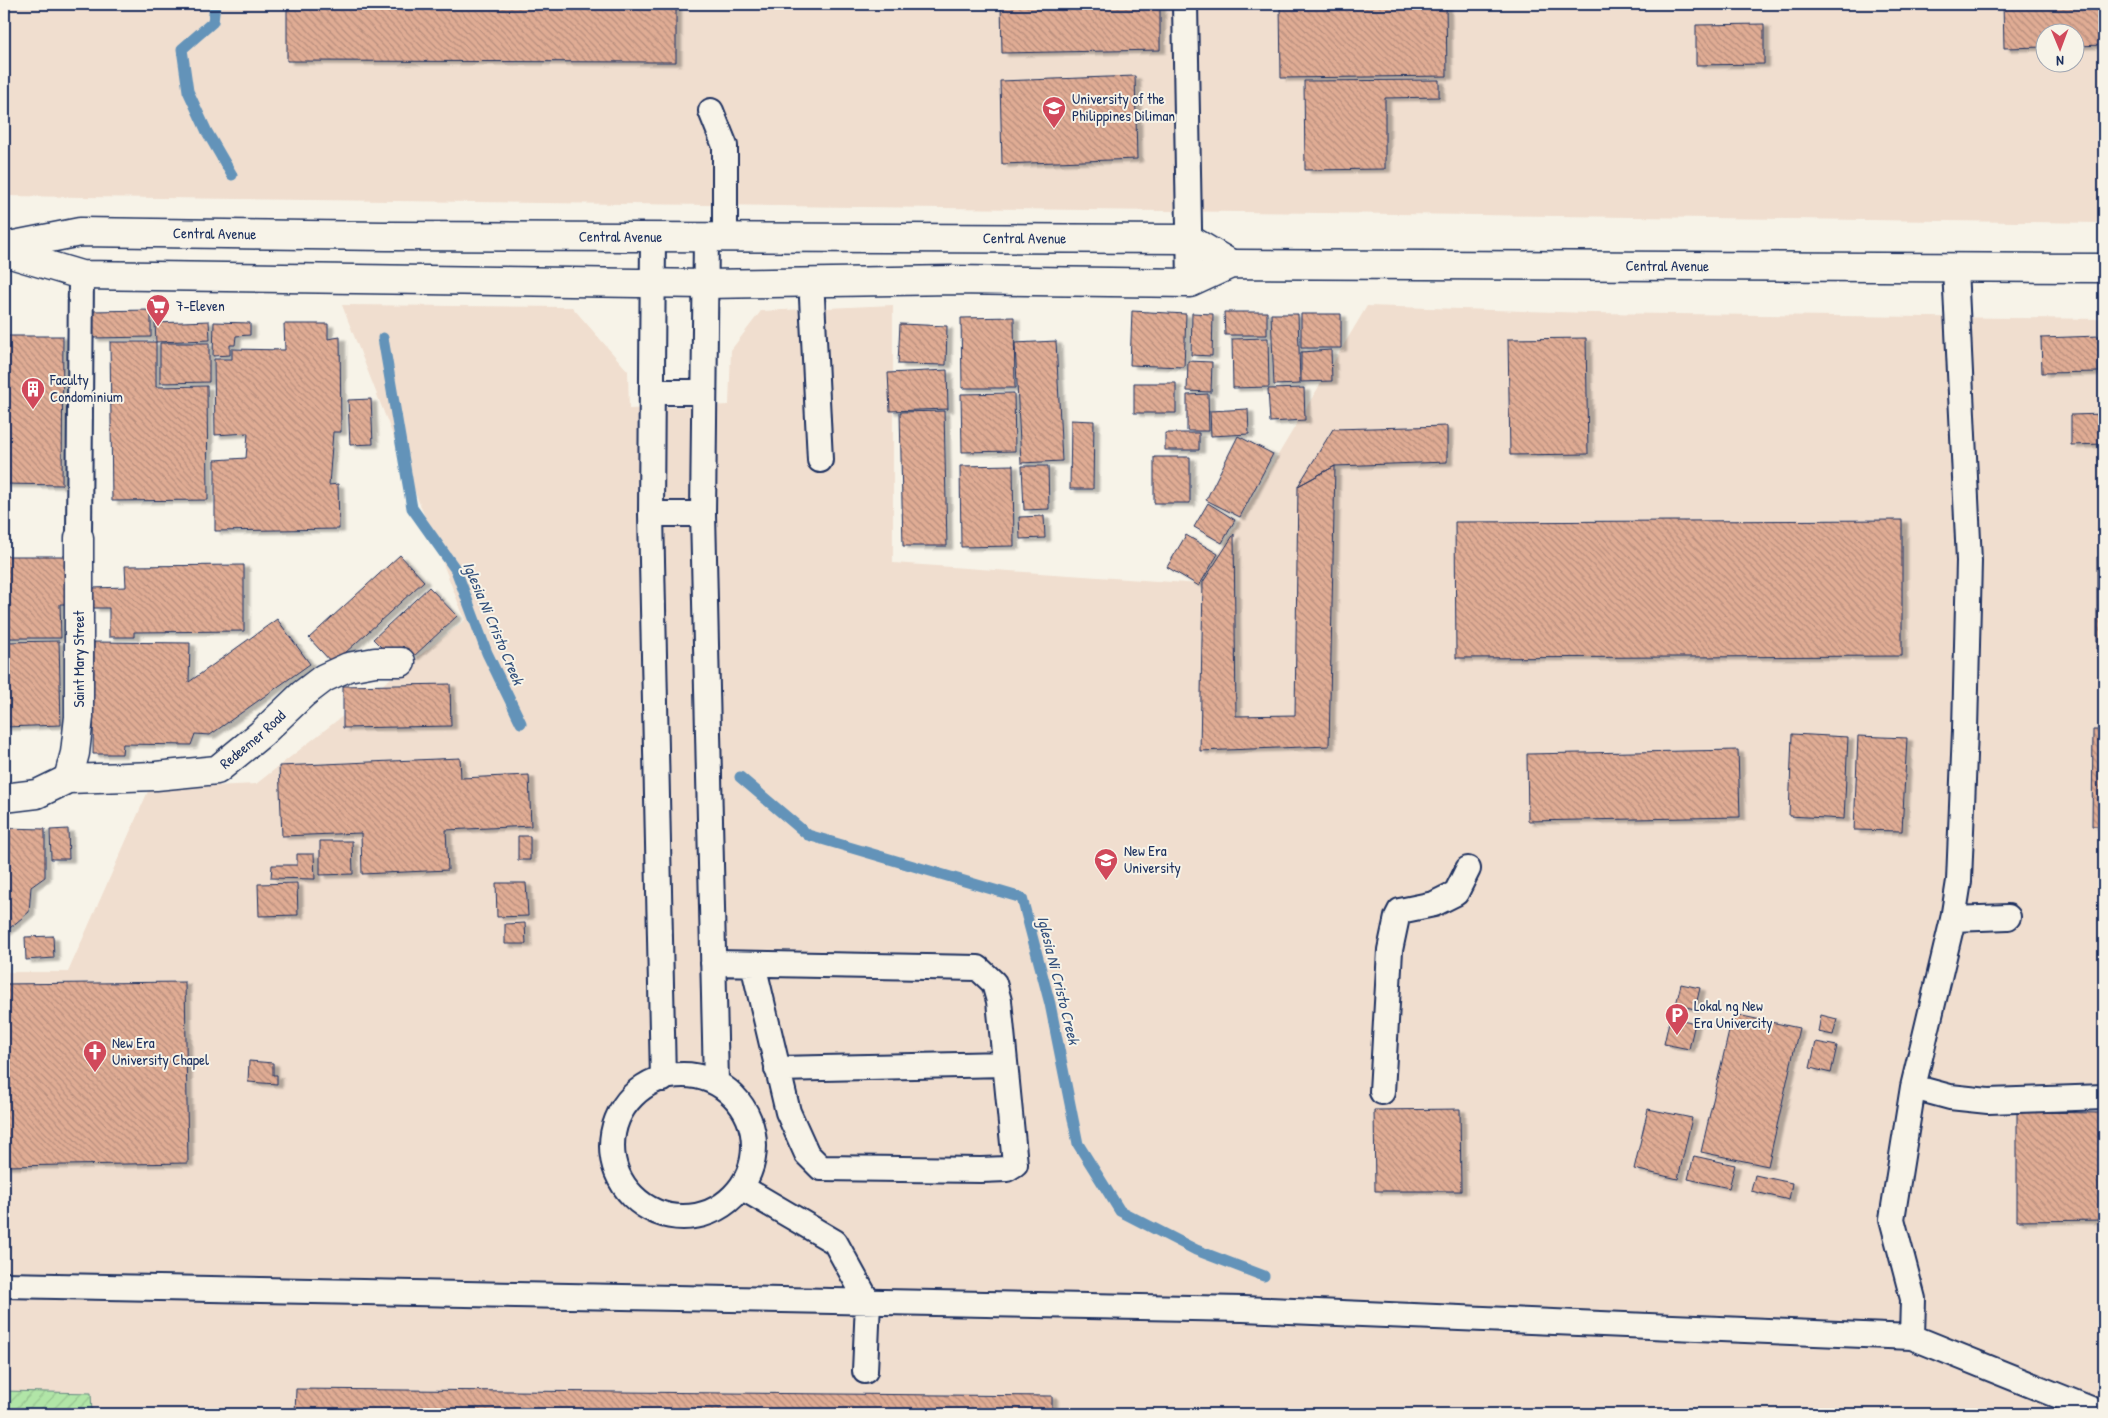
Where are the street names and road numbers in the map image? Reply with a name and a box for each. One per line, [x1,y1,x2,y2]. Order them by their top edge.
street label: Central Avenue [173,222,256,244]
street label: Central Avenue [579,226,662,247]
street label: Central Avenue [983,227,1066,249]
street label: Central Avenue [1626,255,1709,276]
street label: Saint Mary Street [68,610,89,707]
street label: Redeemer Road [215,705,290,774]

